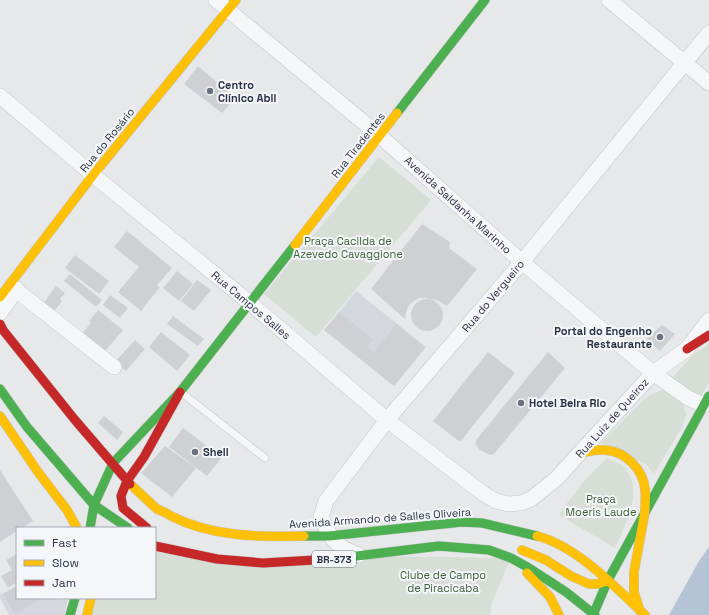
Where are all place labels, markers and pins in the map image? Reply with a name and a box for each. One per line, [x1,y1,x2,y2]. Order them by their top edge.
place label: Centro Clínico Abil [218,78,276,105]
marker: Centro Clínico Abil [205,86,215,96]
place label: Portal do Engenho Restaurante [554,324,652,351]
marker: Portal do Engenho Restaurante [655,332,665,342]
place label: Hotel Beira Rio [529,396,606,410]
marker: Hotel Beira Rio [516,398,526,408]
place label: Shell [203,445,229,459]
marker: Shell [190,447,200,457]

